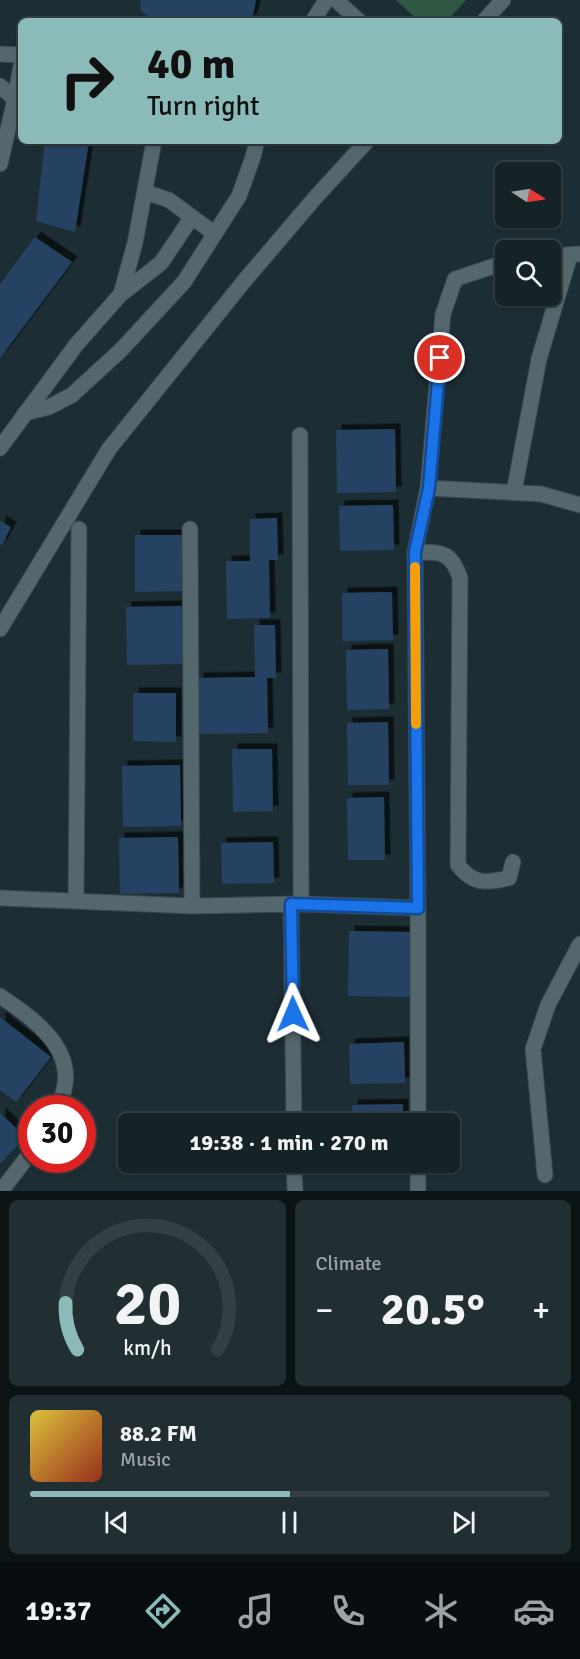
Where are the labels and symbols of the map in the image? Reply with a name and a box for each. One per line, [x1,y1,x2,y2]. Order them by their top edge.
north arrow [495,162,561,228]
pin [414,332,465,383]
position arrow [261,982,325,1046]
speed limit sign: 30 [18,1095,96,1173]

